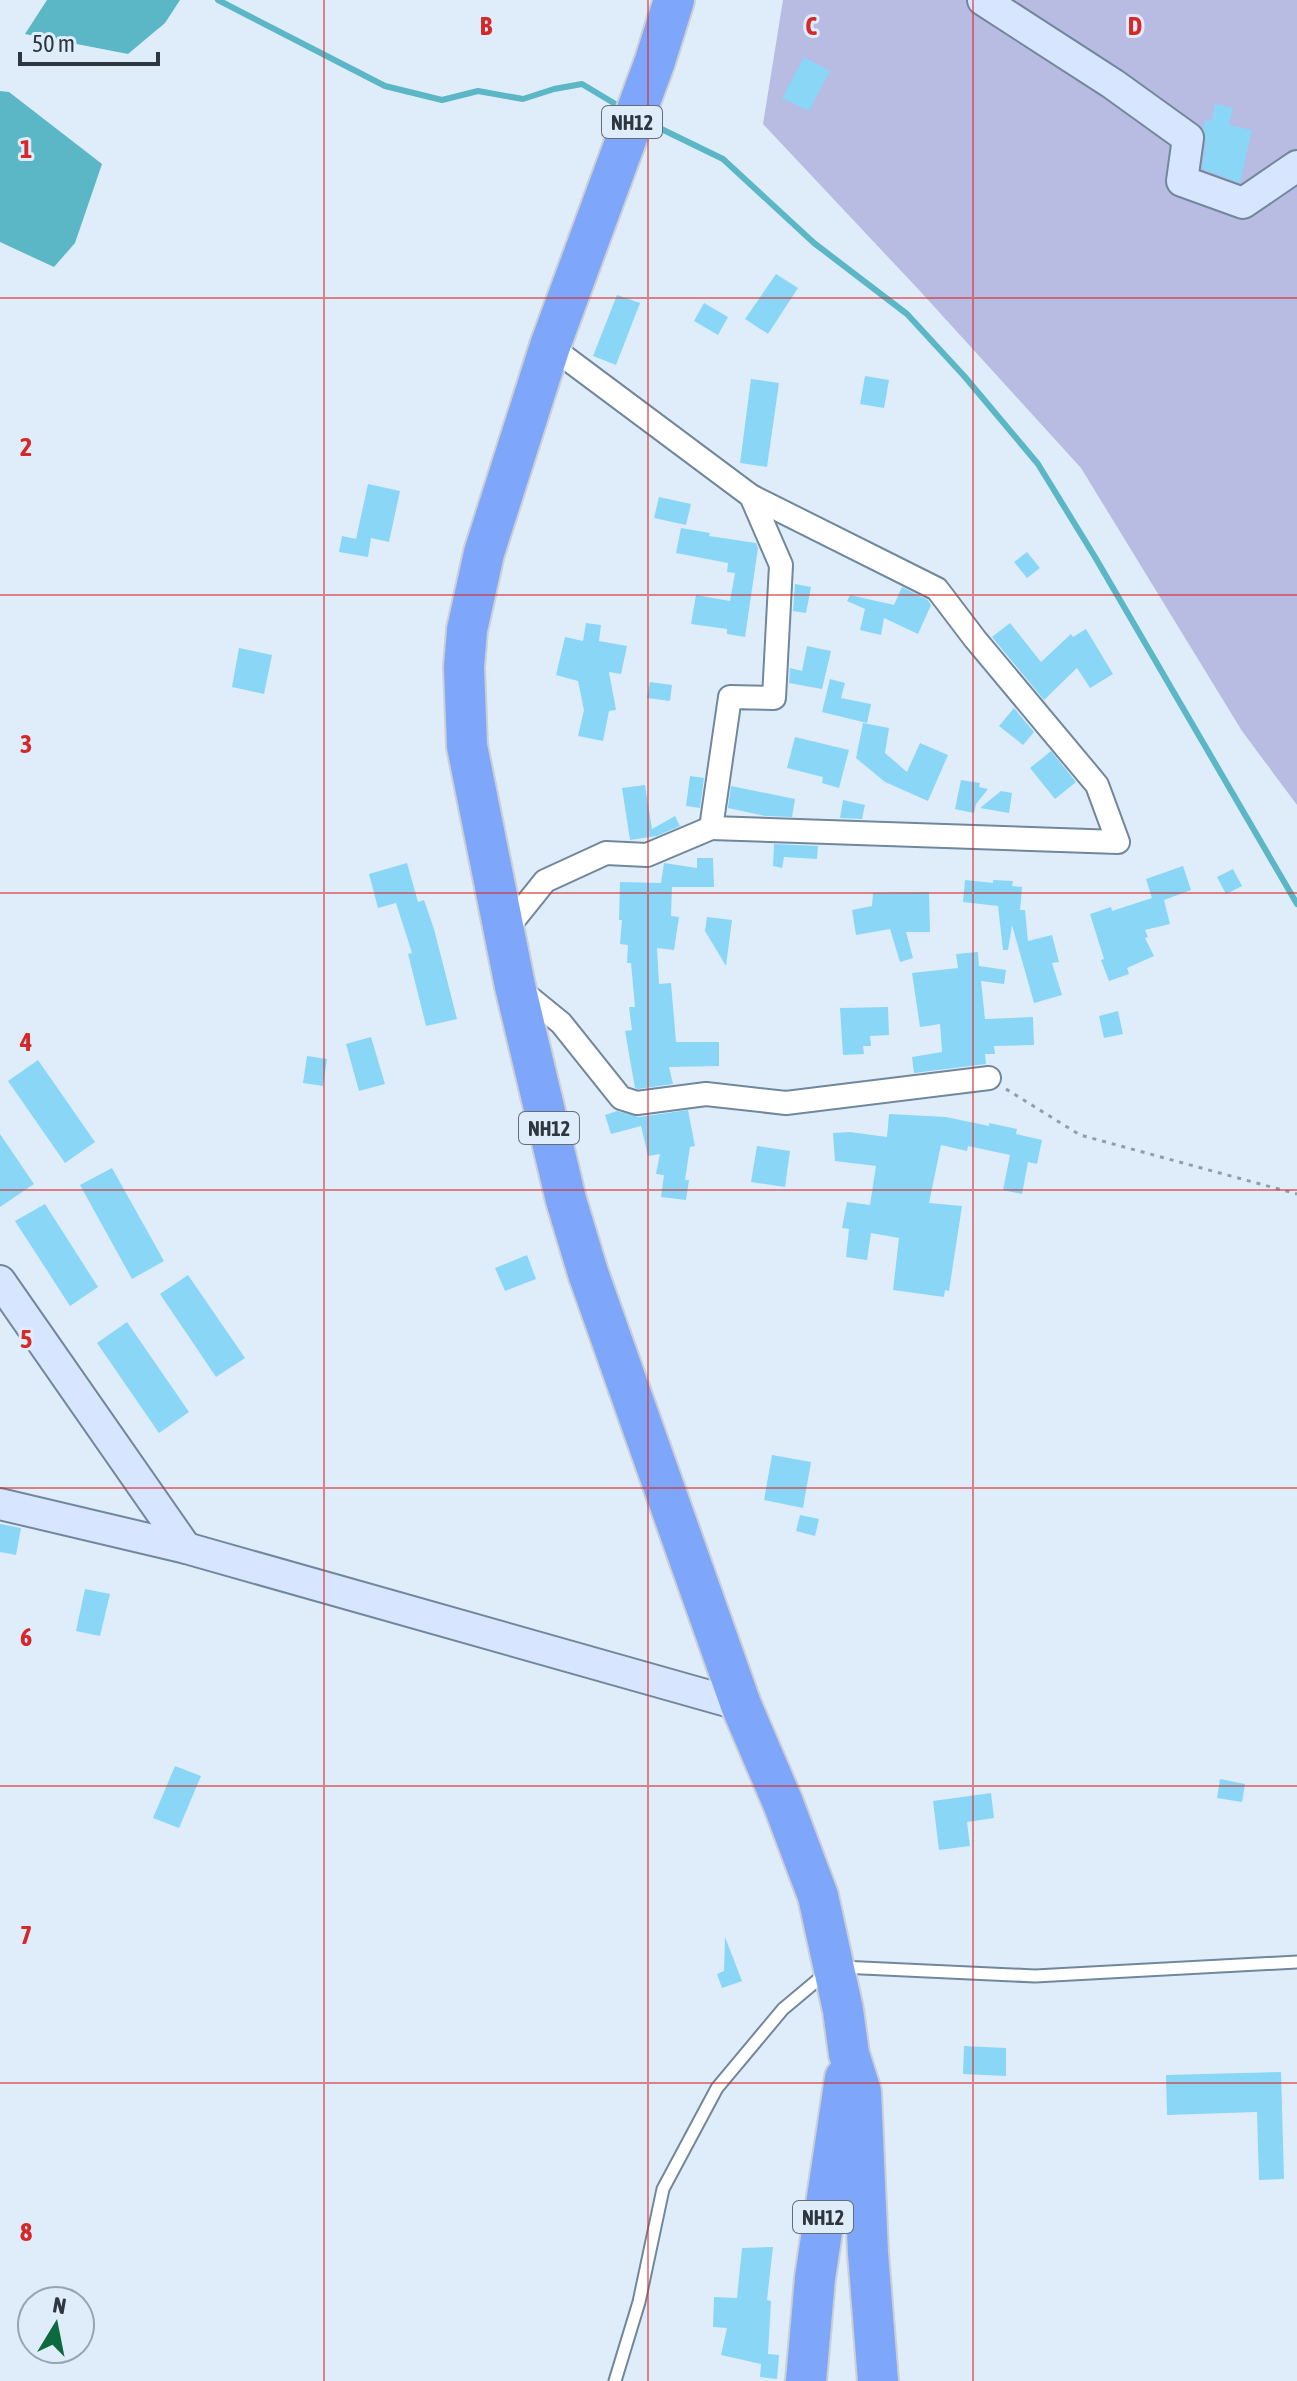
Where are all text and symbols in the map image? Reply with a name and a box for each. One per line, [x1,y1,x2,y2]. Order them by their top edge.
text: B [480,11,493,41]
text: C [805,11,817,41]
text: D [1128,11,1142,41]
scale bar [20,16,158,66]
text: 50 m [32,30,75,57]
road number: NH12 [602,106,662,138]
text: 1 [20,134,32,164]
text: 2 [20,432,32,462]
text: 3 [20,729,32,759]
text: 4 [19,1027,32,1057]
road number: NH12 [519,1112,579,1144]
text: 5 [20,1324,32,1354]
text: 6 [20,1622,32,1652]
text: 7 [20,1920,32,1950]
road number: NH12 [793,2201,853,2233]
text: 8 [20,2217,32,2247]
north arrow [16,2285,96,2365]
text: N [51,2291,68,2319]

